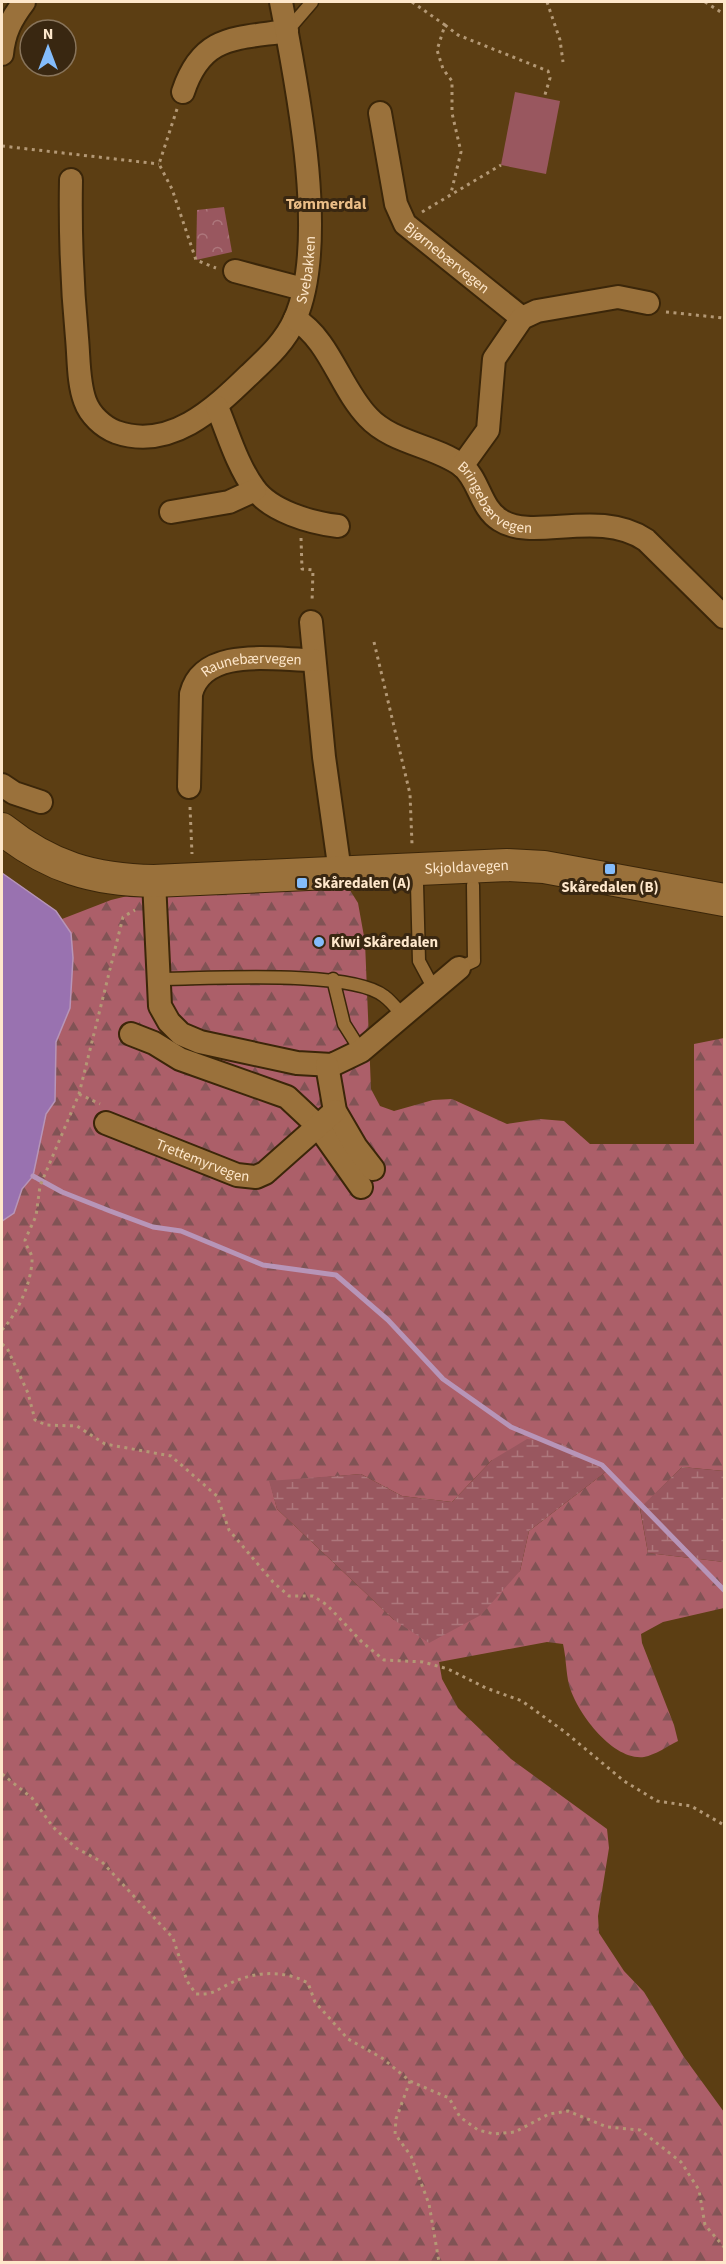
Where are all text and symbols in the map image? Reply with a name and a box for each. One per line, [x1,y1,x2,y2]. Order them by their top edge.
north arrow [18,18,78,78]
text: N [43,23,53,45]
district label: Tømmerdal [286,193,367,215]
street label: Bjørnebærvegen [400,217,494,298]
street label: Svebakken [291,236,320,306]
street label: Bringebærvegen [453,456,533,539]
street label: Raunebærvegen [196,648,302,682]
street label: Skjoldavegen [424,854,509,879]
marker: Skåredalen (B) [603,862,617,876]
place label: Skåredalen (A) [314,873,411,894]
marker: Skåredalen (A) [295,876,309,890]
place label: Skåredalen (B) [561,877,659,898]
place label: Kiwi Skåredalen [331,932,438,953]
marker: Kiwi Skåredalen [312,935,326,949]
street label: Trettemyrvegen [153,1133,251,1187]

